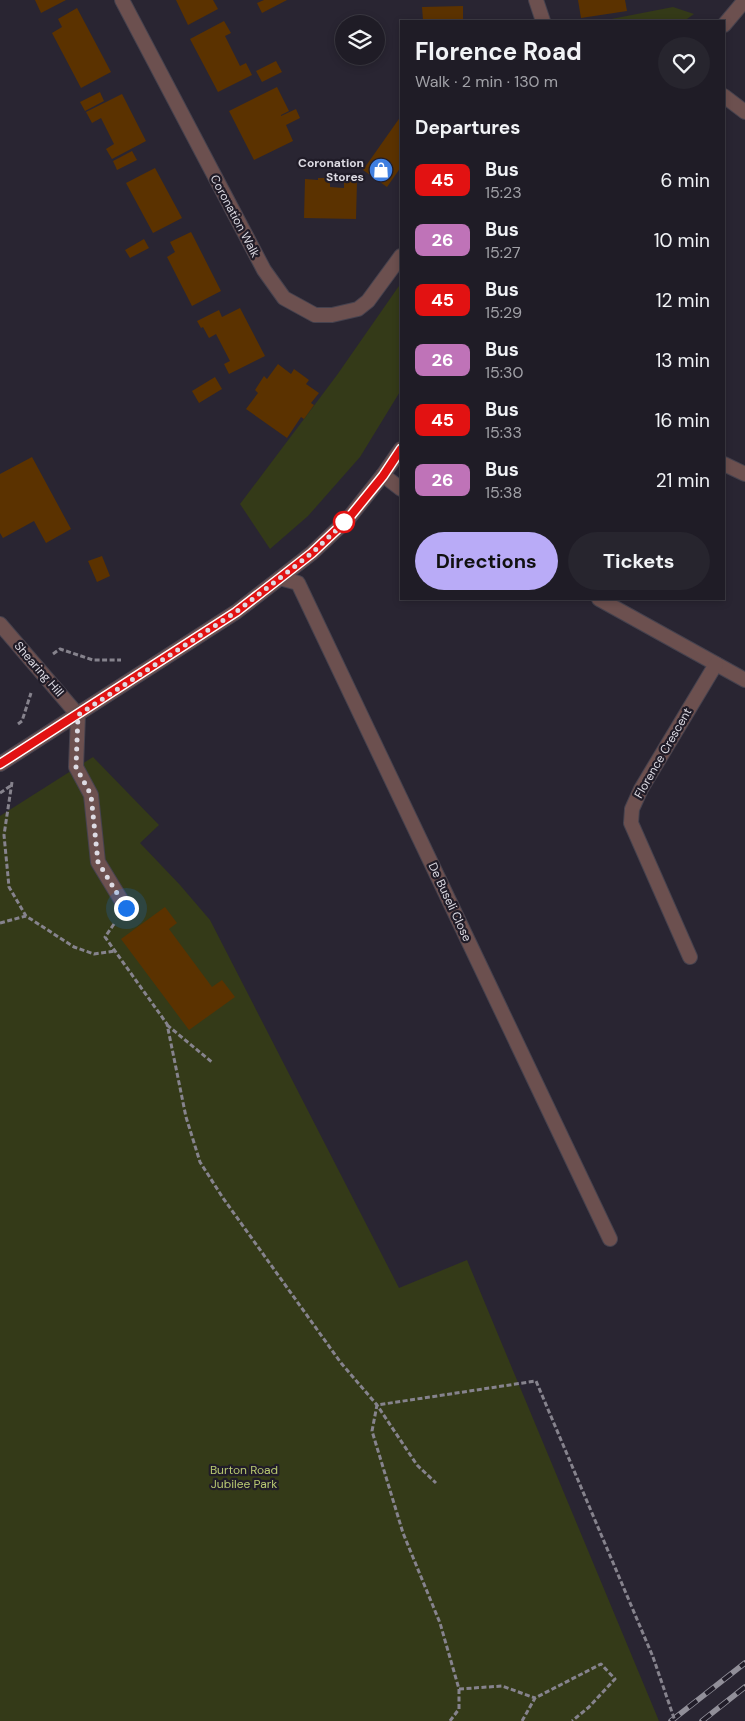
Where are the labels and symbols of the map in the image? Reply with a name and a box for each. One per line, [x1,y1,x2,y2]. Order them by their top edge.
place label: Coronation Stores [298,155,364,185]
shop icon: Coronation Stores [368,157,394,183]
street label: Coronation Walk [206,172,264,260]
unlabelled marker [333,511,355,533]
street label: Shearing Hill [11,638,67,700]
street label: Florence Crescent [631,705,696,801]
street label: De Buseli Close [425,860,475,944]
your location [114,896,139,921]
park label: Burton Road Jubilee Park [210,1462,278,1492]

